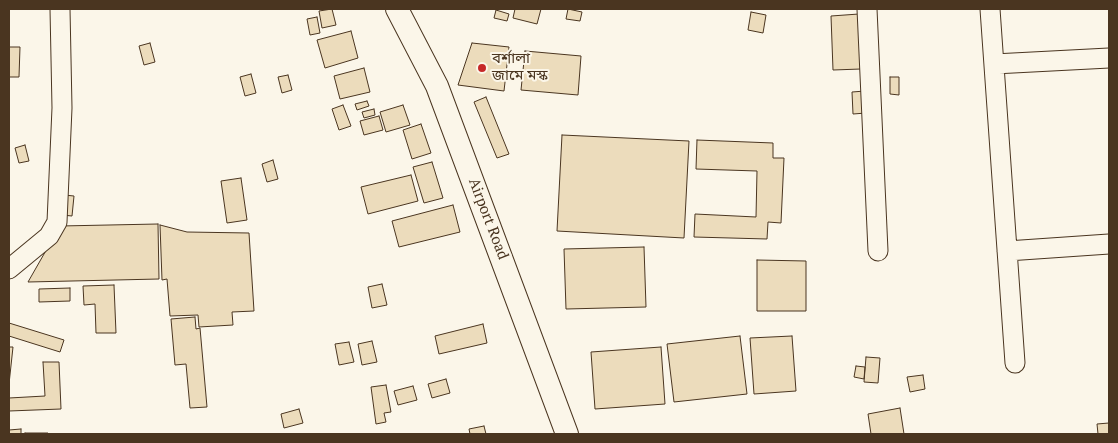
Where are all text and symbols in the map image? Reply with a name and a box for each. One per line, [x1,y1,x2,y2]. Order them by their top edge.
place label: বর্শালা জামে মস্ক [492,50,548,85]
marker: বর্শালা জামে মস্ক [476,62,488,74]
street label: Airport Road [464,176,512,262]

